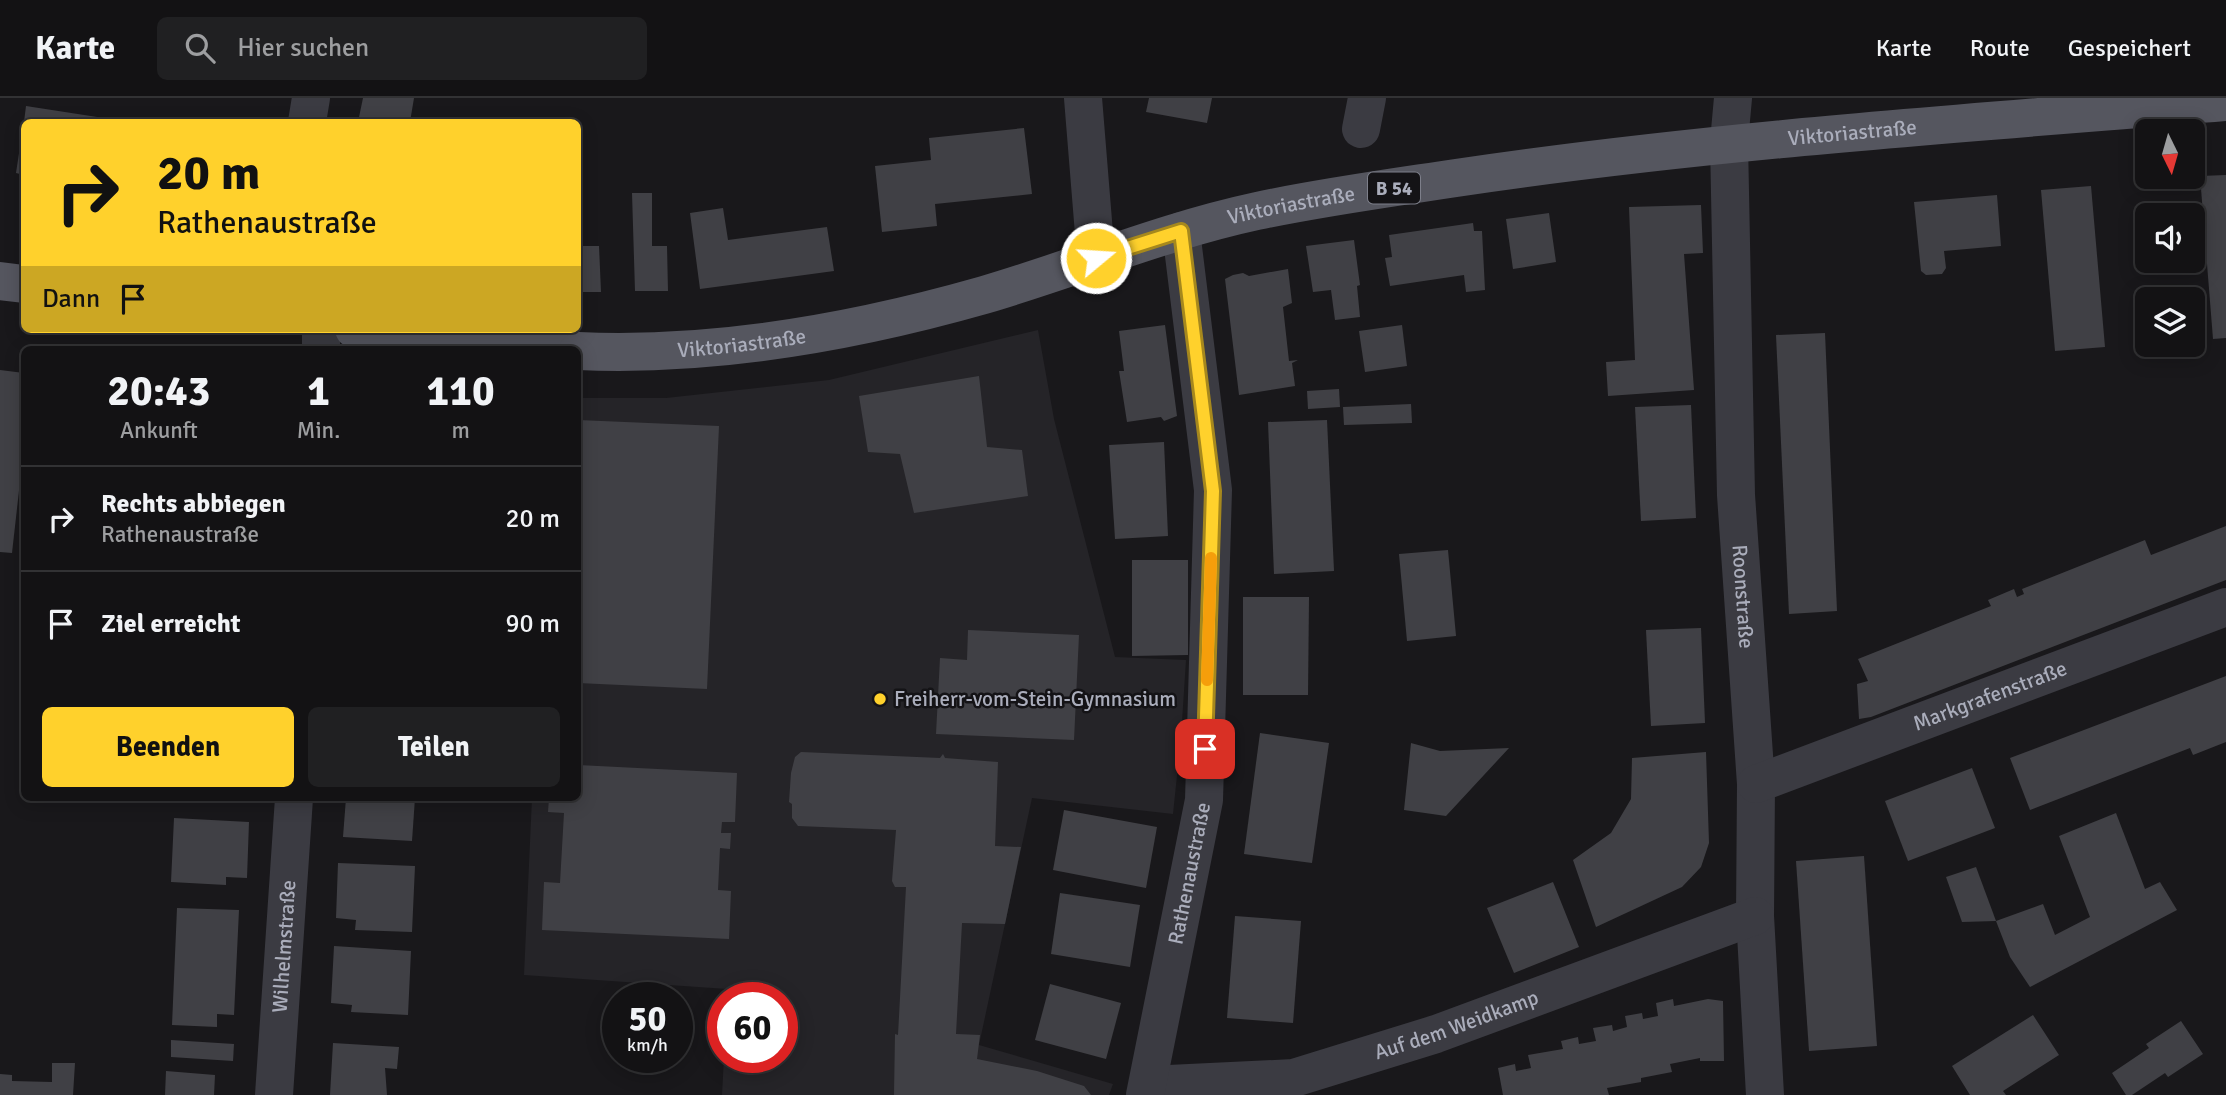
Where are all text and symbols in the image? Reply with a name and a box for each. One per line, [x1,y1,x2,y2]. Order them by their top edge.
search box [157,17,647,80]
text: Karte [35,28,115,69]
icon: search [181,29,219,67]
text: Hier suchen [237,32,369,64]
text: Karte [1876,33,1932,63]
text: Route [1970,33,2030,63]
text: Gespeichert [2068,33,2191,63]
street label: Viktoriastraße [1787,114,1918,151]
north arrow [2135,119,2205,189]
map controls [2135,119,2205,357]
text: 20 m [157,143,260,203]
icon: right [42,147,133,238]
road number: B 54 [1368,172,1420,204]
street label: Viktoriastraße [1225,180,1357,230]
text: Rathenaustraße [157,203,377,242]
button: sound [2135,203,2205,273]
position arrow [1059,221,1133,295]
icon: arrive [114,280,152,318]
text: Dann [42,283,100,315]
button: layers [2135,287,2205,357]
street label: Viktoriastraße [676,323,808,363]
text: 20:43 [107,366,210,417]
text: 1 [307,366,330,417]
text: 110 [427,366,495,417]
text: Ankunft [120,416,198,445]
text: Min. [297,416,340,445]
text: m [451,416,470,445]
text: Rechts abbiegen [101,488,286,520]
icon: right [42,500,80,538]
text: 20 m [505,503,560,535]
text: Rathenaustraße [101,520,259,549]
street label: Roonstraße [1726,544,1760,649]
icon: arrive [42,605,80,643]
text: Ziel erreicht [101,608,241,640]
text: 90 m [505,608,560,640]
street label: Markgrafenstraße [1909,655,2070,737]
place label: Freiherr-vom-Stein-Gymnasium [894,686,1176,712]
marker: Freiherr-vom-Stein-Gymnasium [872,691,888,707]
button: Beenden [42,707,294,787]
button: Teilen [308,707,560,787]
pin [1175,719,1235,779]
icon: arrive [1186,730,1224,768]
street label: Rathenaustraße [1162,800,1216,947]
street label: Wilhelmstraße [267,879,301,1014]
speed limit sign: 60 [707,982,798,1073]
street label: Auf dem Weidkamp [1371,984,1542,1065]
text: 50 [629,997,666,1040]
text: km/h [627,1034,668,1056]

